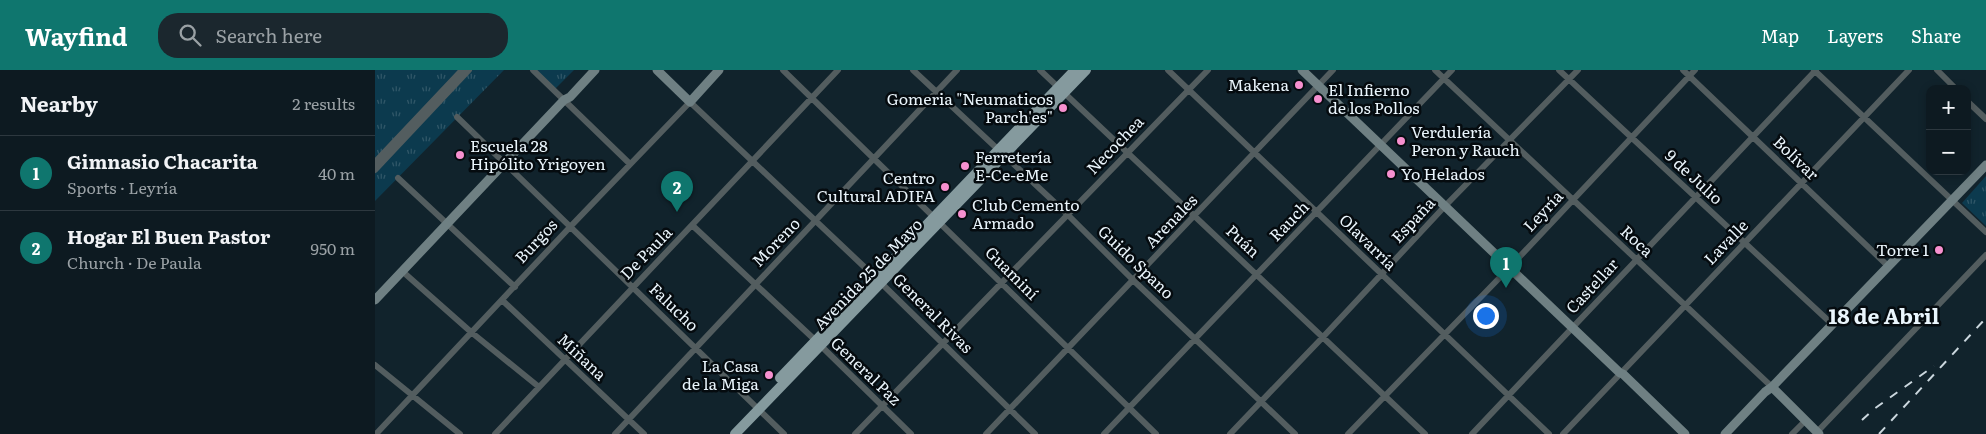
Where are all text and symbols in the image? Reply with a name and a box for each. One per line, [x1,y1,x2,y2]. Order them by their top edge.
search box [158,13,508,58]
text: Wayfind [25,18,128,53]
icon: search [176,21,204,49]
text: Search here [216,21,322,49]
text: Map [1761,22,1799,49]
text: Layers [1827,22,1883,49]
text: Share [1911,22,1961,49]
place label: Makena [1228,72,1289,96]
place label: El Infierno de los Pollos [1328,77,1420,119]
marker: Makena [1293,79,1305,91]
map controls [1926,85,1971,175]
button: + [1926,85,1971,130]
place label: Gomeria "Neumaticos Parch'es" [887,86,1053,128]
text: Nearby [20,87,98,118]
text: 2 results [292,91,355,115]
marker: El Infierno de los Pollos [1312,93,1324,105]
marker: Gomeria "Neumaticos Parch'es" [1057,102,1069,114]
street label: Necochea [1080,109,1149,179]
place label: Verdulería Peron y Rauch [1411,119,1520,161]
street label: Bolívar [1769,129,1825,185]
button: − [1926,130,1971,175]
place label: Escuela 28 Hipólito Yrigoyen [470,133,606,175]
marker: Verdulería Peron y Rauch [1395,135,1407,147]
street label: 9 de Julio [1660,143,1729,209]
place label: Ferretería E-Ce-eMe [975,144,1052,186]
text: Gimnasio Chacarita [67,147,258,175]
marker: Escuela 28 Hipólito Yrigoyen [454,149,466,161]
marker: Ferretería E-Ce-eMe [959,160,971,172]
text: 1 [33,161,39,185]
text: 40 m [318,161,355,185]
place label: Yo Helados [1401,161,1485,185]
place label: Centro Cultural ADIFA [817,165,935,207]
marker: Yo Helados [1385,168,1397,180]
pin: 2 [661,171,693,212]
text: Sports · Leyría [67,175,177,199]
marker: Centro Cultural ADIFA [939,181,951,193]
street label: Leyría [1517,184,1568,236]
street label: Arenales [1138,188,1202,253]
street label: España [1385,191,1440,248]
place label: Club Cemento Armado [972,192,1080,234]
street label: Rauch [1263,194,1314,246]
marker: Club Cemento Armado [956,208,968,220]
street label: Olavarría [1334,208,1403,275]
street label: Moreno [746,211,805,271]
street label: Avenida 25 de Mayo [807,212,927,335]
street label: Burgos [508,213,562,268]
street label: Lavalle [1698,213,1753,269]
street label: Puán [1221,218,1266,263]
street label: Guido Spano [1093,219,1180,304]
street label: Roca [1616,219,1660,262]
street label: De Paula [614,220,677,284]
text: Hogar El Buen Pastor [67,222,270,250]
text: 2 [32,236,40,260]
text: 950 m [311,236,355,260]
place label: Torre 1 [1876,237,1929,261]
street label: Guaminí [980,240,1045,305]
marker: Torre 1 [1933,244,1945,256]
pin: 1 [1490,247,1522,288]
text: Church · De Paula [67,250,202,274]
street label: Castellar [1559,252,1623,318]
street label: General Rivas [888,267,979,358]
street label: Falucho [644,277,705,336]
district label: 18 de Abril [1829,299,1940,330]
your location [1473,303,1499,329]
street label: Miñana [553,327,613,386]
street label: General Paz [826,331,907,410]
place label: La Casa de la Miga [682,353,759,395]
marker: La Casa de la Miga [763,369,775,381]

